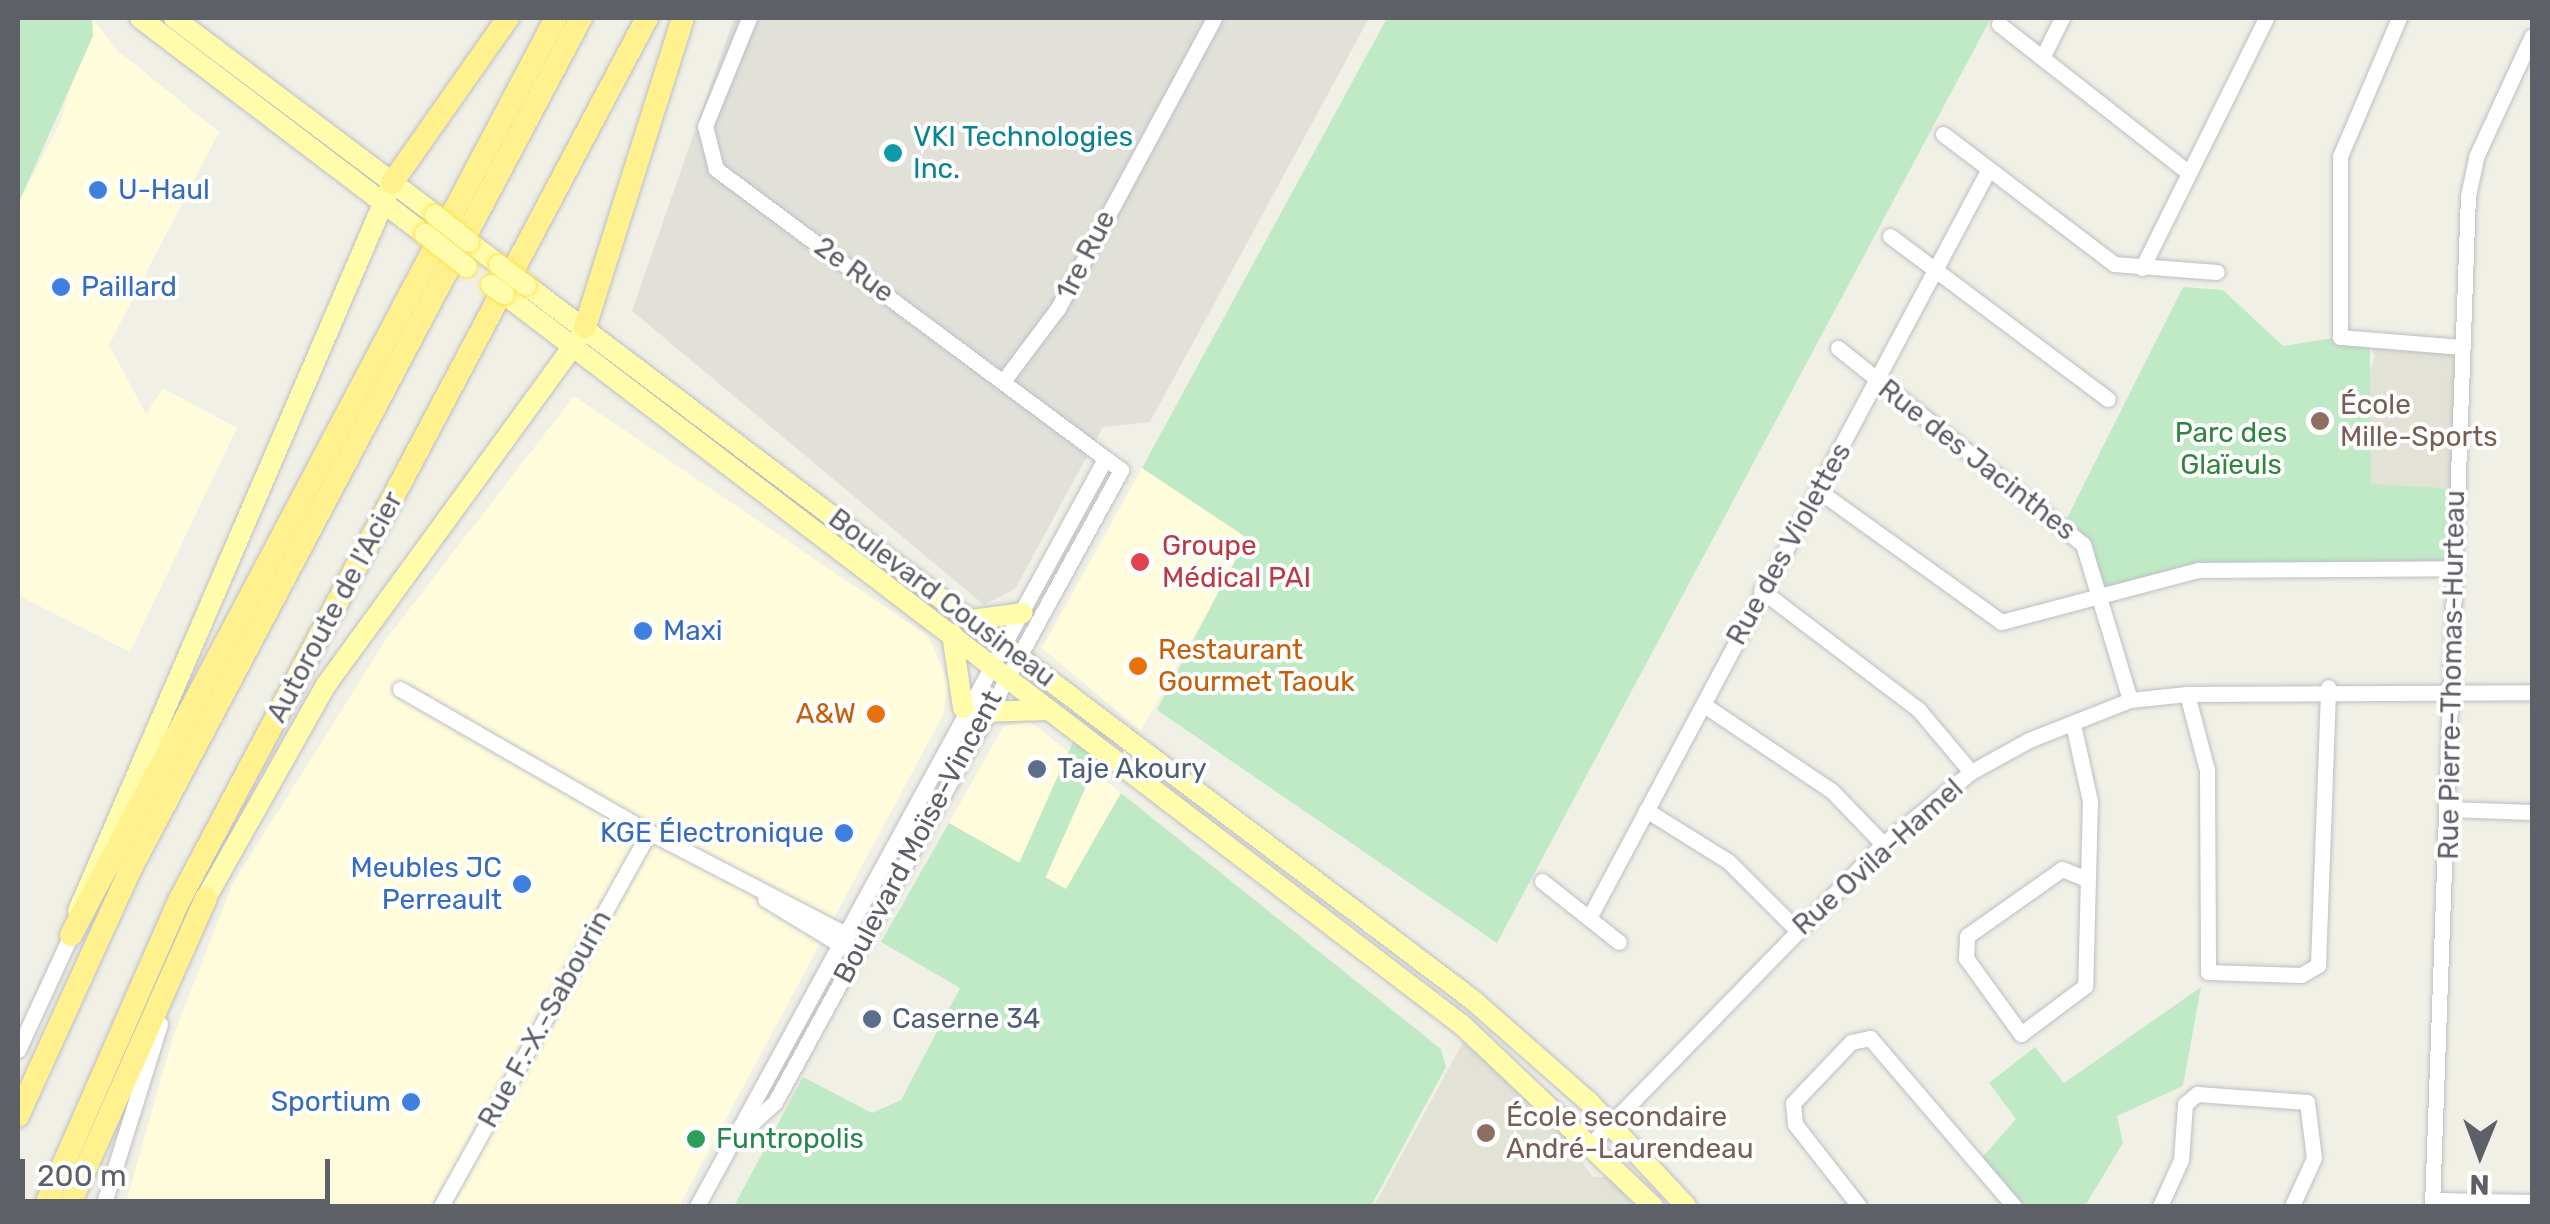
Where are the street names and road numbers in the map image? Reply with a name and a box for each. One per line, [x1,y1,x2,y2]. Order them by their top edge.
street label: 1re Rue [1049,205,1123,305]
street label: 2e Rue [808,230,900,310]
street label: Rue des Jacinthes [1872,372,2082,548]
street label: Rue des Violettes [1719,437,1859,651]
street label: Autoroute de l'Acier [260,486,410,728]
street label: Rue Pierre-Thomas-Hurteau [2432,490,2472,860]
street label: Boulevard Cousineau [822,502,1062,694]
street label: Boulevard Moïse-Vincent [827,685,1009,989]
street label: Rue Ovila-Hamel [1786,772,1970,942]
street label: Rue F.-X.-Sabourin [471,904,619,1134]

